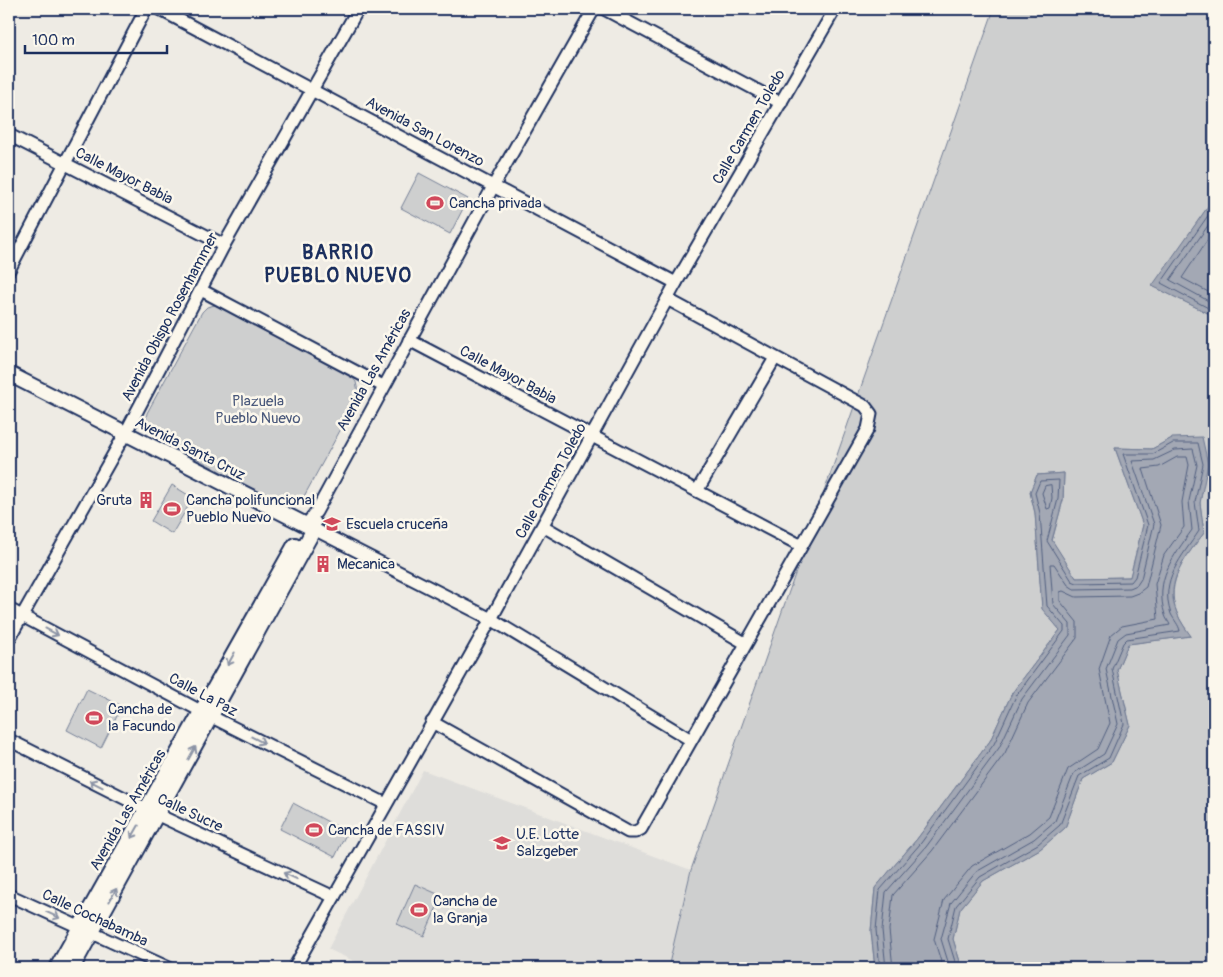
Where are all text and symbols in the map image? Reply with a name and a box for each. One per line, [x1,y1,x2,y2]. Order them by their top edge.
scale bar [25,22,168,54]
text: 100 m [32,31,75,50]
street label: Calle Carmen Toledo [708,66,790,188]
street label: Avenida San Lorenzo [363,93,487,171]
street label: Calle Mayor Babia [72,143,176,209]
sports icon: Cancha privada [425,193,445,213]
place label: Cancha privada [449,194,542,213]
street label: Avenida Obispo Rosenhammer [117,229,223,405]
district label: BARRIO PUEBLO NUEVO [264,240,412,288]
street label: Avenida Las Américas [333,305,416,434]
street label: Calle Mayor Babia [456,341,560,409]
park label: Plazuela Pueblo Nuevo [215,392,301,428]
street label: Avenida Santa Cruz [132,413,249,485]
street label: Calle Carmen Toledo [511,420,591,542]
building icon: Gruta [136,490,156,510]
place label: Gruta [96,491,132,510]
place label: Cancha polifuncional Pueblo Nuevo [186,491,315,527]
sports icon: Cancha polifuncional Pueblo Nuevo [162,499,182,519]
school or university icon: Escuela cruceña [322,514,342,534]
place label: Escuela cruceña [346,515,448,534]
building icon: Mecanica [313,554,333,574]
place label: Mecanica [337,555,395,574]
one-way arrow [44,627,59,637]
one-way arrow [226,651,235,666]
street label: Calle La Paz [165,669,241,721]
place label: Cancha de la Facundo [108,700,176,736]
sports icon: Cancha de la Facundo [84,708,104,728]
one-way arrow [250,736,265,745]
street label: Avenida Las Américas [86,746,171,874]
one-way arrow [188,746,197,761]
one-way arrow [89,779,104,788]
street label: Calle Sucre [154,790,226,837]
sports icon: Cancha de FASSIV [304,820,324,840]
place label: Cancha de FASSIV [328,821,445,840]
one-way arrow [129,824,139,838]
place label: U.E. Lotte Salzgeber [516,825,579,861]
school or university icon: U.E. Lotte Salzgeber [492,833,512,853]
one-way arrow [283,871,298,881]
street label: Calle Cochabamba [39,885,151,951]
one-way arrow [109,888,118,903]
place label: Cancha de la Granja [433,892,498,928]
sports icon: Cancha de la Granja [409,900,429,920]
one-way arrow [45,911,60,921]

